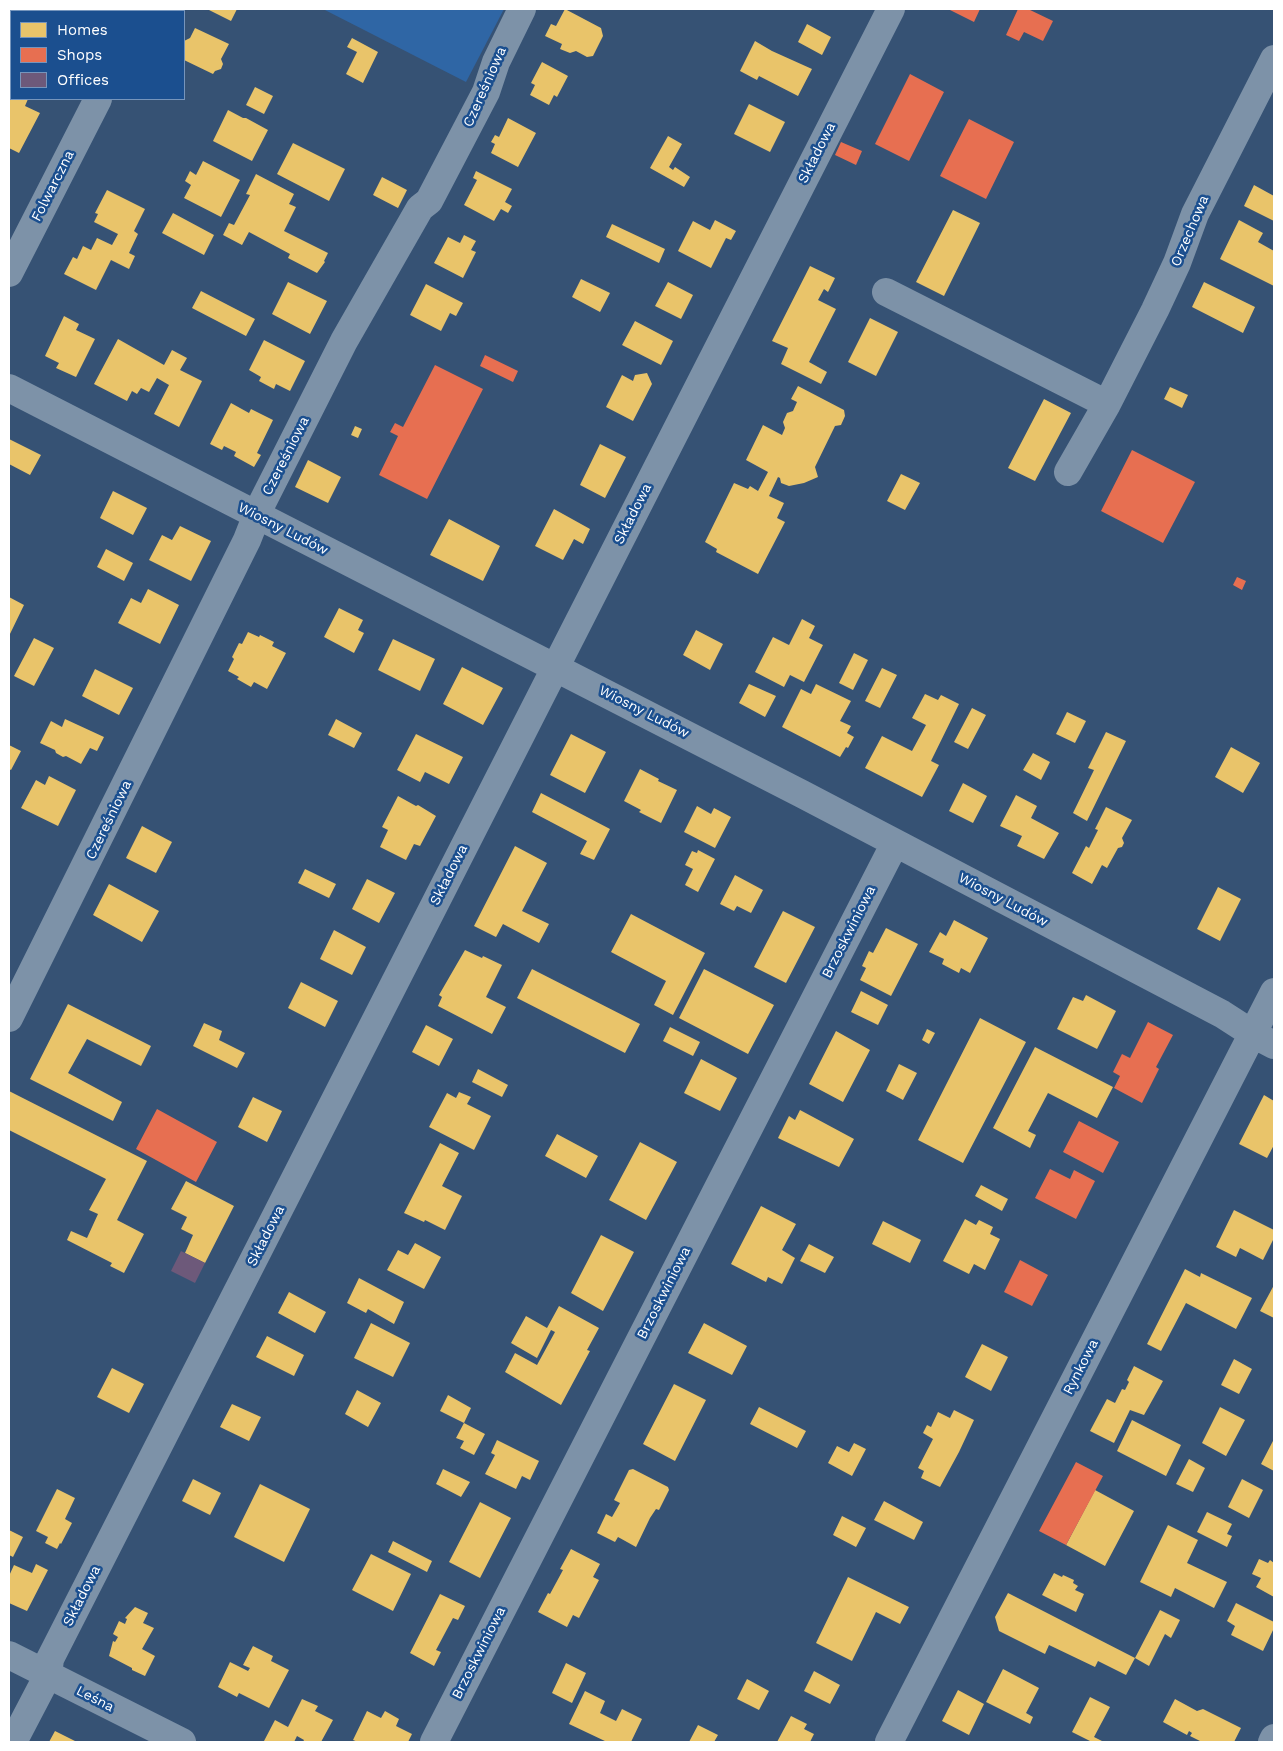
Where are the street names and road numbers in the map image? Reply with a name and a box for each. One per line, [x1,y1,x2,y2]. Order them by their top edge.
street label: Czereśniowa [460,44,510,130]
street label: Składowa [795,120,839,186]
street label: Folwarczna [28,148,78,224]
street label: Orzechowa [1167,193,1213,269]
street label: Czereśniowa [259,414,313,498]
street label: Składowa [611,481,655,547]
street label: Wiosny Ludów [235,499,331,559]
street label: Wiosny Ludów [596,682,692,742]
street label: Czereśniowa [83,778,135,862]
street label: Składowa [427,842,471,908]
street label: Wiosny Ludów [955,869,1051,931]
street label: Brzoskwiniowa [818,883,880,981]
street label: Składowa [244,1203,288,1269]
street label: Brzoskwiniowa [633,1244,695,1342]
street label: Rynkowa [1060,1336,1102,1398]
street label: Składowa [60,1563,104,1629]
street label: Brzoskwiniowa [448,1604,510,1702]
street label: Leśna [73,1682,117,1716]

